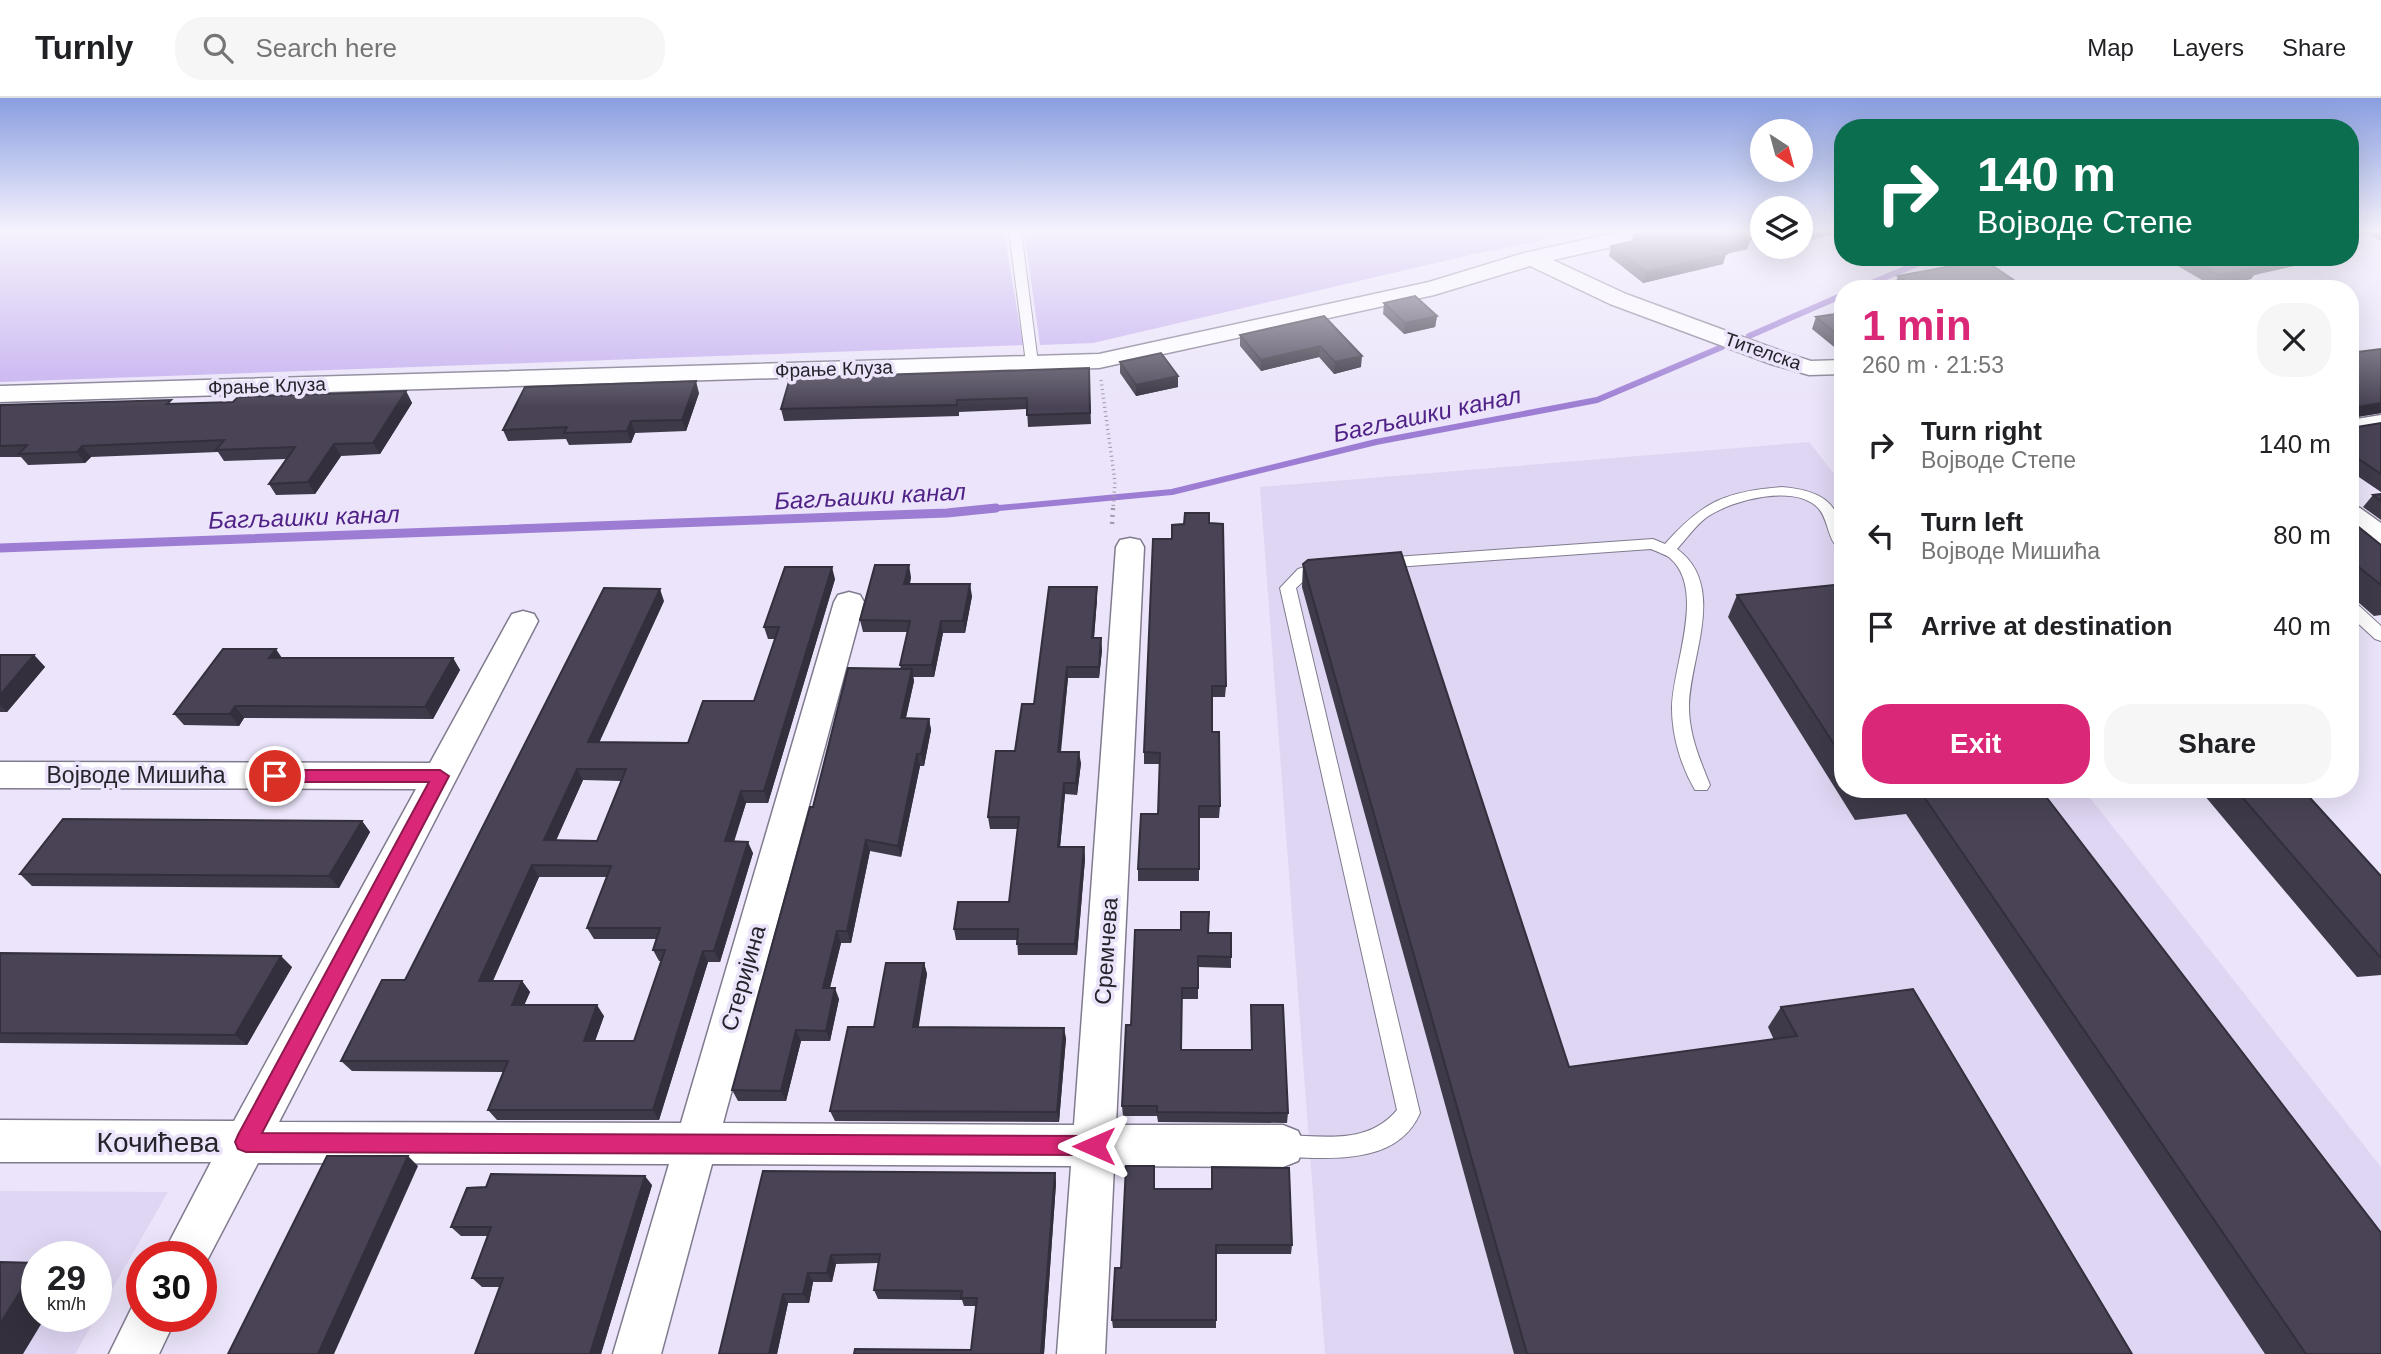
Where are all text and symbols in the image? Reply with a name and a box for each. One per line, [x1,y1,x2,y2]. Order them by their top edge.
search box [175,17,665,80]
text: Turnly [35,29,133,66]
icon: search [199,29,237,67]
text: Search here [255,33,397,63]
text: Map [2087,34,2134,61]
text: Layers [2172,34,2244,61]
text: Share [2282,34,2346,61]
north arrow [1750,119,1813,182]
map controls [1750,119,1813,259]
icon: right [1862,147,1953,238]
text: 140 m [1977,147,2116,201]
button: layers [1750,196,1813,259]
text: Војводе Степе [1977,204,2193,240]
text: 1 min [1862,302,1972,349]
button: close [2257,303,2331,377]
street label: Тителска [1722,328,1804,374]
text: 260 m · 21:53 [1862,352,2004,378]
street label: Фрање Клуза [775,356,894,382]
street label: Фрање Клуза [208,373,327,399]
water label: Багљашки канал [1330,381,1524,447]
text: Turn right [1921,416,2042,446]
icon: right [1862,426,1900,464]
text: 140 m [2259,429,2331,459]
text: Војводе Степе [1921,447,2076,473]
water label: Багљашки канал [774,477,967,514]
water label: Багљашки канал [208,500,401,534]
text: Turn left [1921,507,2023,537]
icon: left [1862,517,1900,555]
text: 80 m [2273,520,2331,550]
text: Војводе Мишића [1921,538,2100,564]
icon: arrive [1862,608,1900,646]
text: Arrive at destination [1921,611,2172,641]
text: 40 m [2273,611,2331,641]
button: Exit [1862,704,2090,784]
button: Share [2104,704,2331,784]
pin [245,746,305,806]
icon: arrive [256,757,294,795]
street label: Војводе Мишића [47,762,226,788]
street label: Сремчева [1089,896,1123,1006]
street label: Стеријина [716,922,771,1034]
position arrow [1057,1109,1131,1183]
street label: Кочићева [97,1127,220,1158]
speed limit sign: 30 [126,1241,217,1332]
text: 29 [47,1258,86,1297]
text: km/h [47,1294,86,1314]

